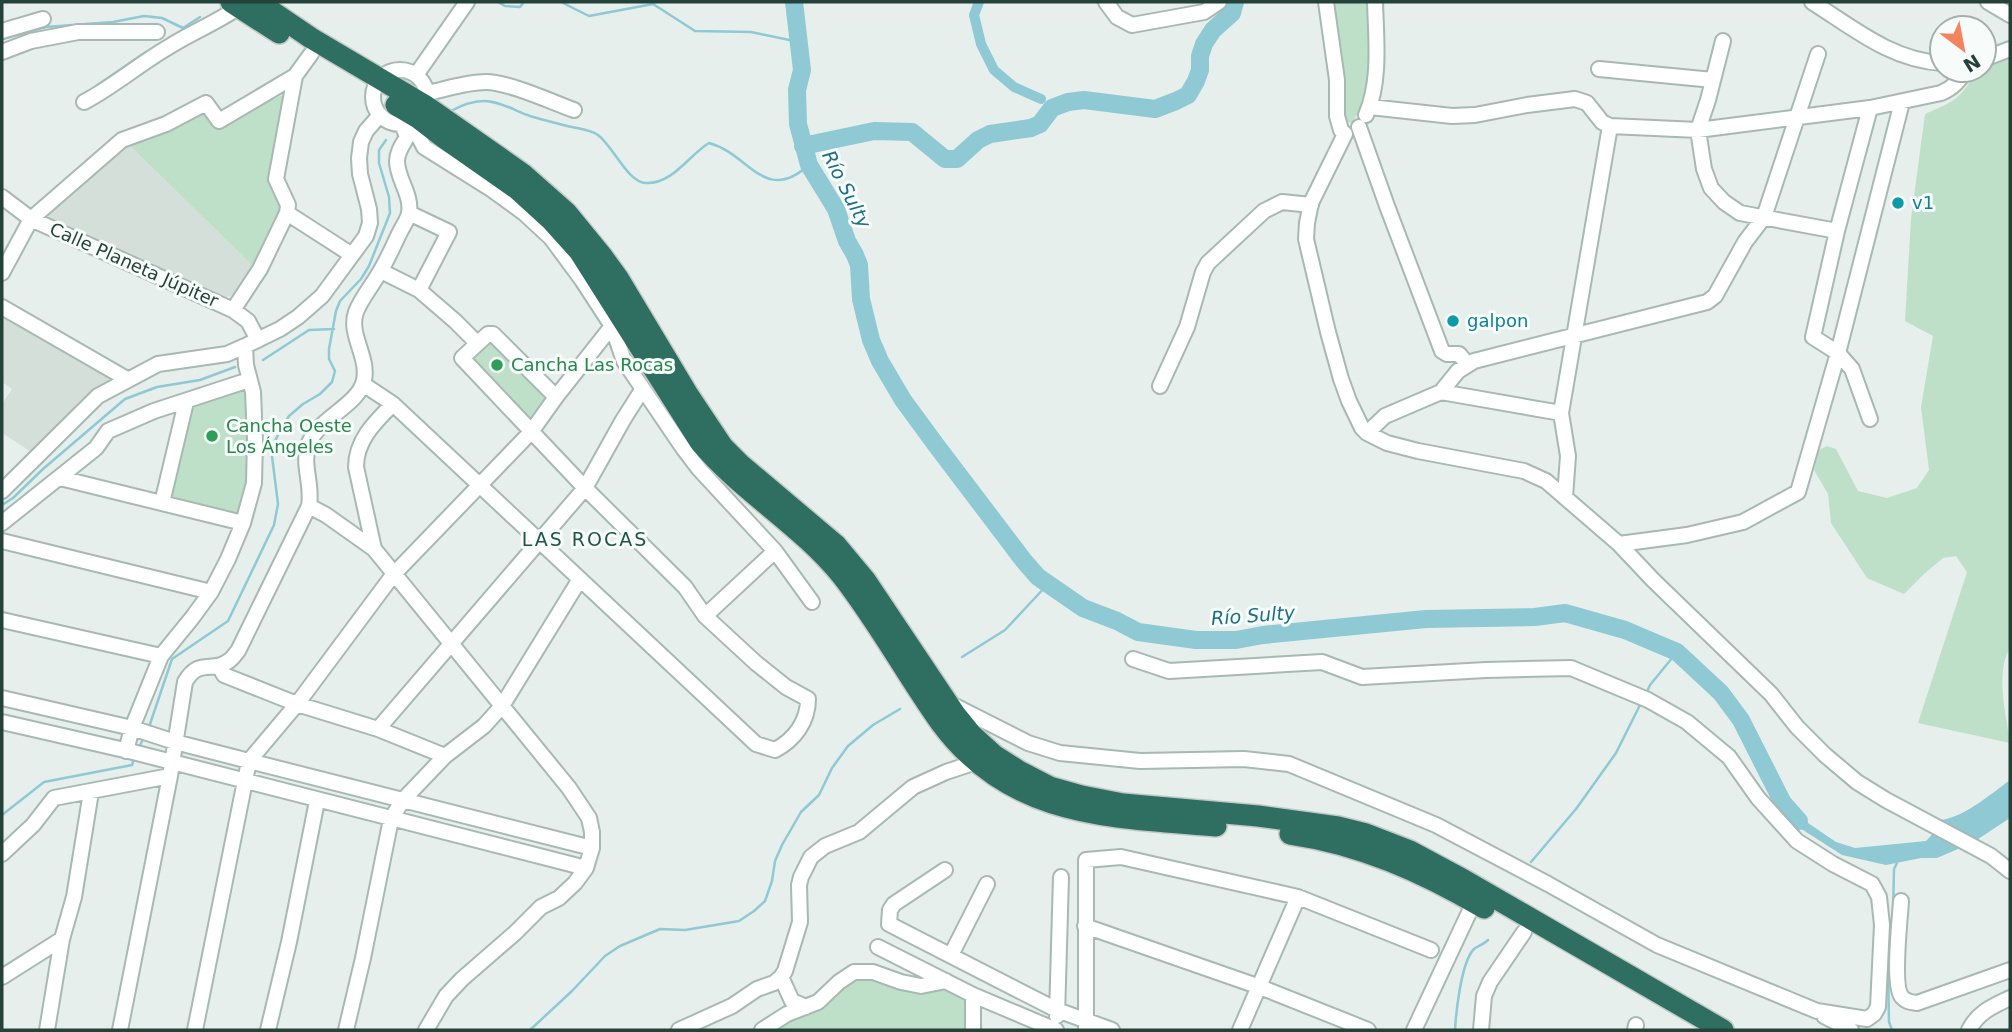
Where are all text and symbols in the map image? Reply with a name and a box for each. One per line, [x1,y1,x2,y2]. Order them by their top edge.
north arrow [1928,14,1998,84]
text: N [1959,50,1985,77]
water label: Río Sulty [818,146,876,232]
place label: v1 [1912,192,1934,213]
marker: v1 [1890,195,1906,211]
street label: Calle Planeta Júpiter [47,218,222,311]
place label: galpon [1467,310,1528,331]
marker: galpon [1445,313,1461,329]
place label: Cancha Las Rocas [511,354,673,375]
marker: Cancha Las Rocas [489,357,505,373]
place label: Cancha Oeste Los Ángeles [226,415,352,457]
marker: Cancha Oeste Los Ángeles [204,428,220,444]
district label: LAS ROCAS [522,528,648,550]
water label: Río Sulty [1210,601,1297,629]

